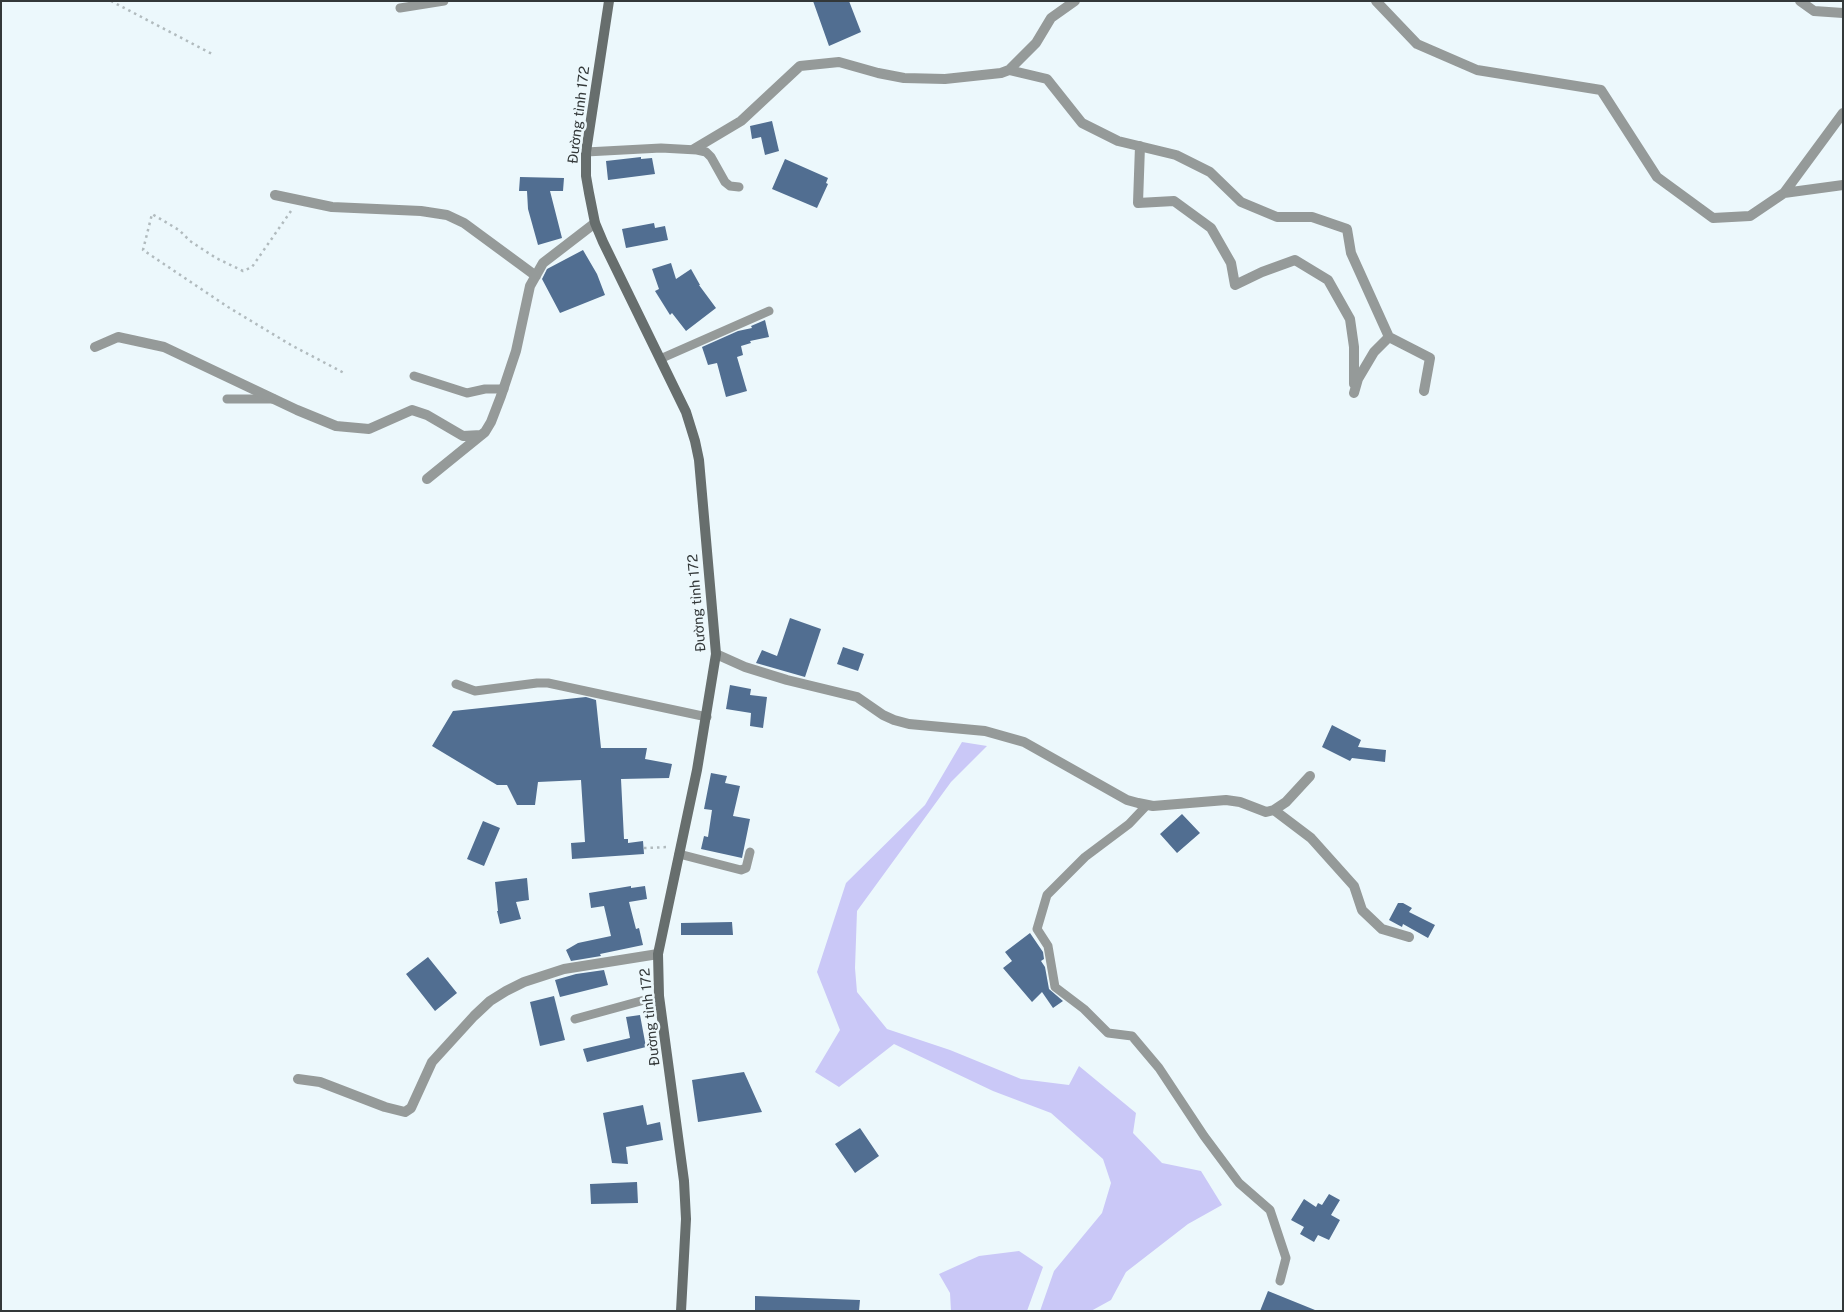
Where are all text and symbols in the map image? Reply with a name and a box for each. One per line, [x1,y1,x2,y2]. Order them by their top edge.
street label: Đường tỉnh 172 [565,65,593,165]
street label: Đường tỉnh 172 [684,553,710,653]
street label: Đường tỉnh 172 [637,967,663,1067]

